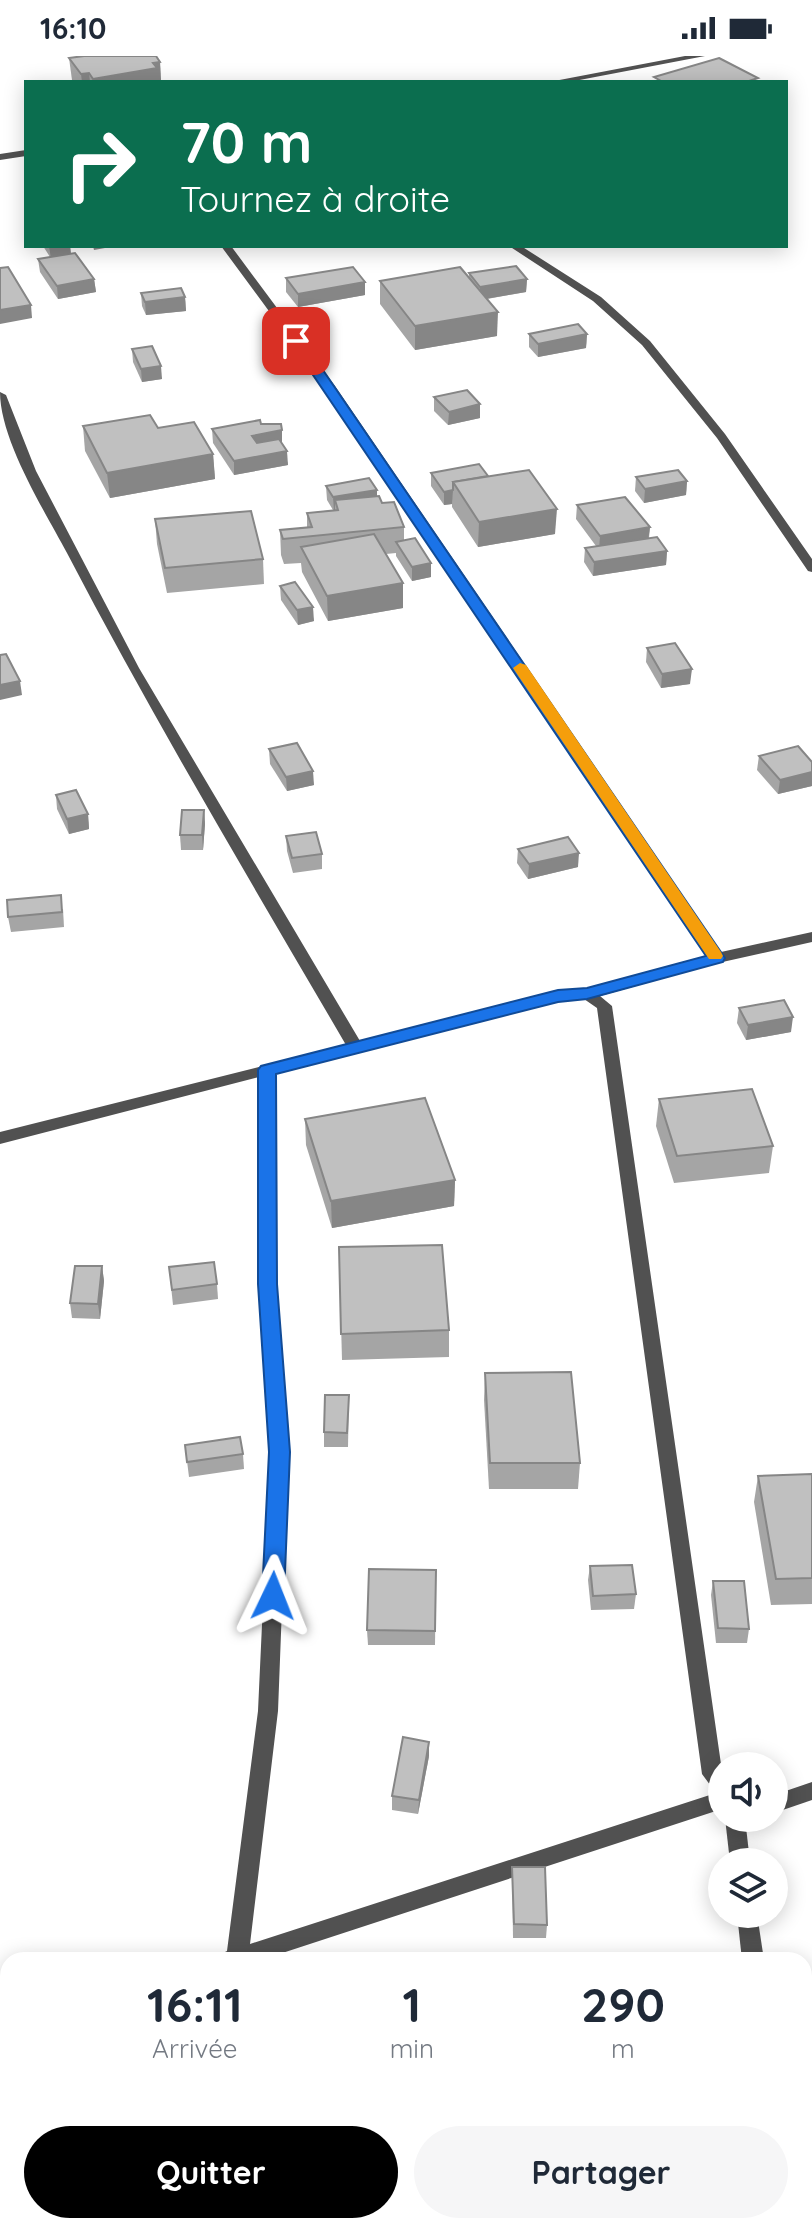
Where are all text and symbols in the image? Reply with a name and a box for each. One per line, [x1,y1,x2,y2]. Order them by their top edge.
text: 16:10 [40,9,107,47]
text: 70 m [180,107,312,177]
icon: right [48,112,152,216]
text: Tournez à droite [180,176,450,221]
pin [262,307,330,375]
icon: arrive [274,319,318,363]
position arrow [231,1554,315,1638]
map controls [708,1752,788,1928]
button: sound [708,1752,788,1832]
button: layers [708,1848,788,1928]
text: 16:11 [147,1974,243,2034]
text: 1 [402,1974,421,2034]
text: 290 [581,1974,665,2034]
text: Arrivée [152,2032,238,2065]
text: min [390,2032,434,2065]
text: m [611,2032,635,2065]
button: Quitter [24,2126,398,2218]
button: Partager [414,2126,788,2218]

